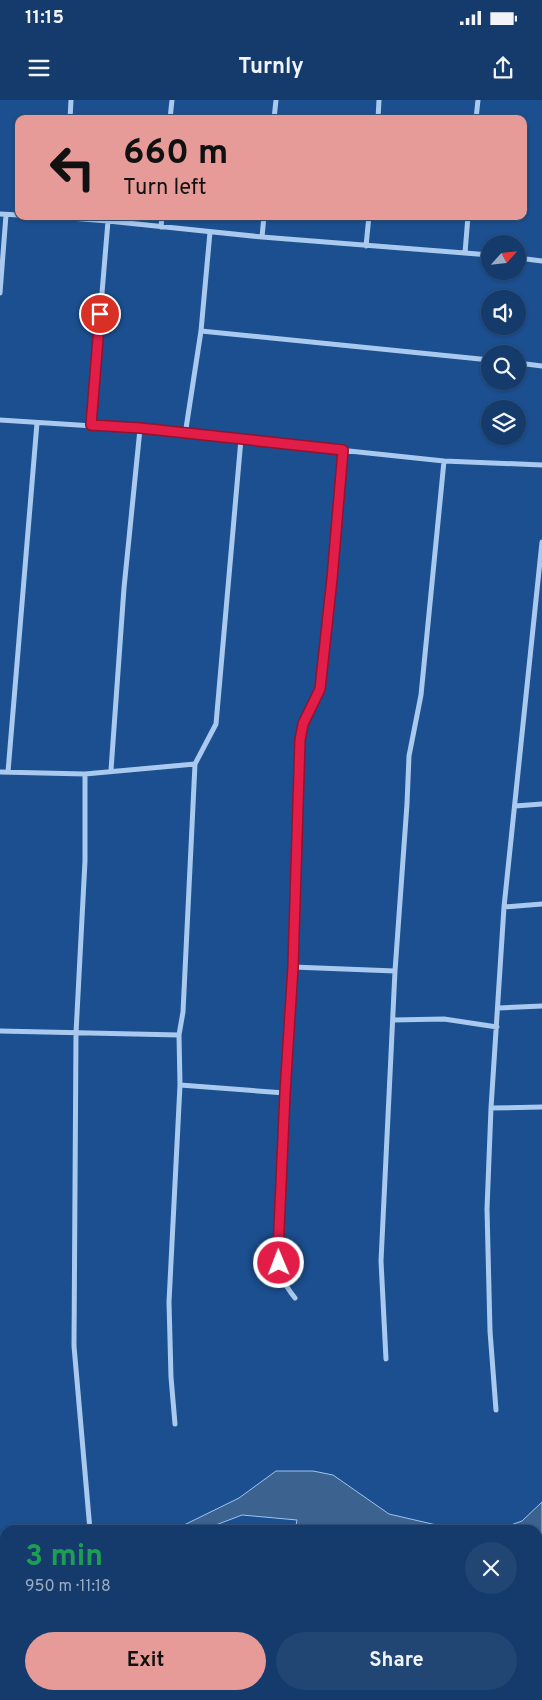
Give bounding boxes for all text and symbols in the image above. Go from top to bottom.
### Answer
text: 11:15 [25,6,64,30]
icon: menu [25,54,53,82]
text: Turnly [238,54,304,81]
icon: share [489,54,517,82]
text: 660 m [123,132,228,176]
icon: left [40,135,105,200]
text: Turn left [123,175,206,202]
north arrow [481,235,526,280]
map controls [481,235,526,445]
button: sound [481,290,526,335]
pin [79,293,121,335]
icon: arrive [86,300,114,328]
button: search [481,345,526,390]
button: layers [481,400,526,445]
position arrow [252,1236,304,1288]
text: 3 min [25,1539,103,1576]
button: close [465,1542,517,1594]
text: 950 m · 11:18 [25,1577,111,1597]
button: Exit [25,1632,266,1690]
button: Share [276,1632,517,1690]

